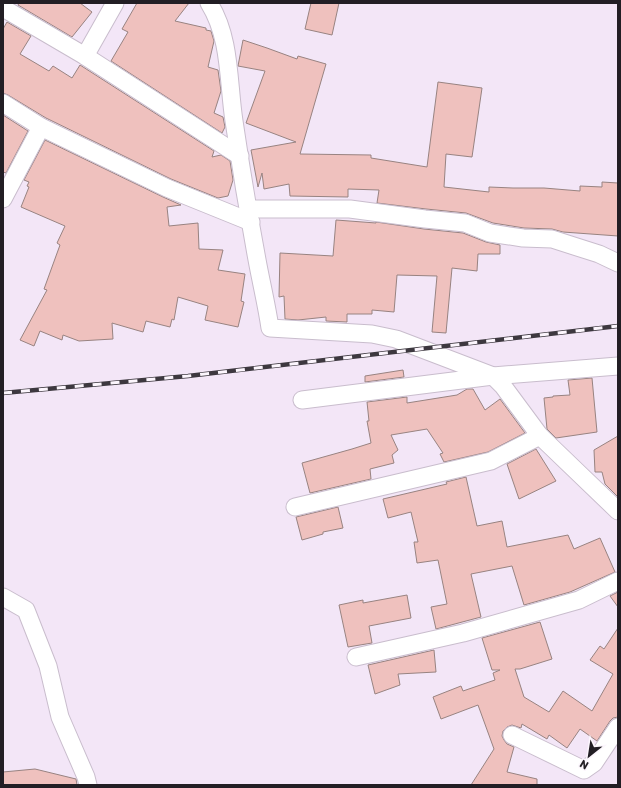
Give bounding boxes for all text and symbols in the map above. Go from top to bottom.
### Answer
north arrow [569,736,609,776]
text: N [578,757,591,772]

